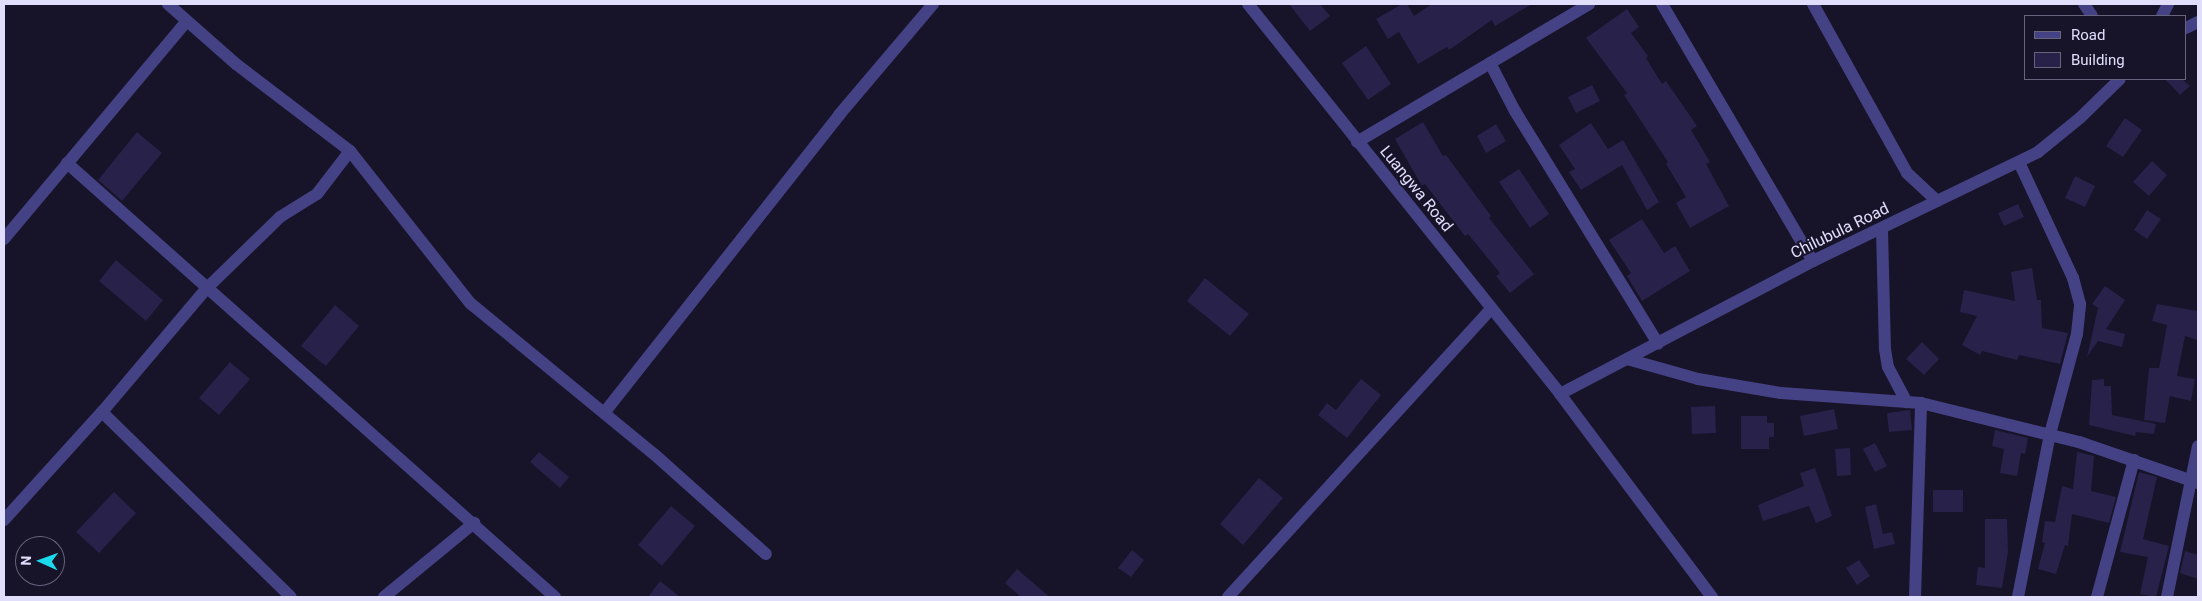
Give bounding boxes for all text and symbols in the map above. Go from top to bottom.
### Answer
legend [2024,15,2187,80]
text: Road [2071,26,2105,44]
text: Building [2071,51,2125,69]
street label: Luangwa Road [1375,142,1457,236]
street label: Chilubula Road [1788,199,1892,263]
north arrow [15,536,65,586]
text: N [18,555,34,566]

